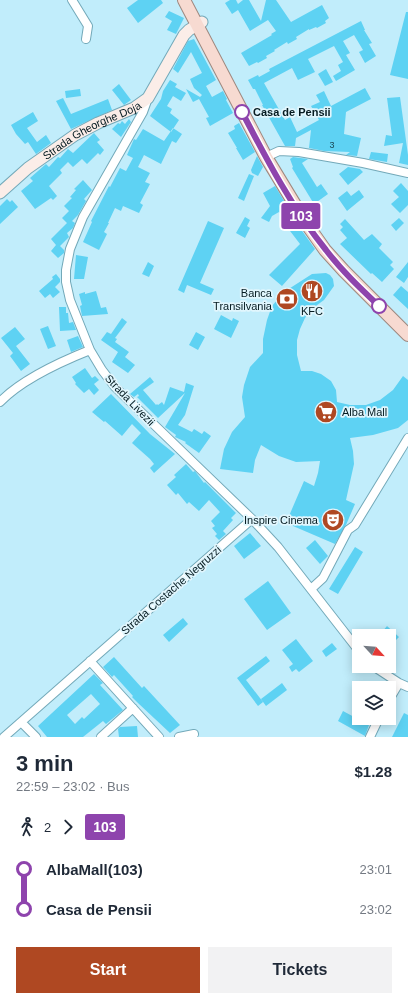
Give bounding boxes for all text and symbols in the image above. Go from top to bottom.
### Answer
street label: Strada Gheorghe Doja [40,98,144,162]
marker: Casa de Pensii [234,104,250,120]
place label: Casa de Pensii [253,106,331,118]
house number: 3 [329,140,335,150]
line badge: 103 [278,203,324,229]
text: 103 [289,208,313,224]
restaurant icon: KFC [299,278,325,304]
bank icon: Banca Transilvania [274,286,300,312]
place label: Banca Transilvania [213,287,273,312]
unlabelled marker [371,298,387,314]
place label: KFC [301,305,323,317]
street label: Strada Livezii [103,372,157,428]
supermarket icon: Alba Mall [313,399,339,425]
place label: Alba Mall [342,406,387,418]
theatre icon: Inspire Cinema [320,507,346,533]
place label: Inspire Cinema [244,514,319,526]
street label: Strada Costache Negruzzi [119,543,223,637]
north arrow [352,629,396,673]
map controls [352,629,396,725]
button: layers [352,681,396,725]
text: 3 min [16,751,73,776]
text: $1.28 [354,763,392,780]
text: 22:59 – 23:02 · Bus [16,779,129,794]
icon: walk [16,816,38,838]
icon: forward [57,816,79,838]
text: 103 [93,819,117,835]
text: 2 [44,820,51,835]
text: AlbaMall(103) [46,861,143,878]
text: 23:01 [359,862,392,877]
text: Casa de Pensii [46,901,152,918]
text: 23:02 [359,902,392,917]
button: Start [16,947,200,993]
button: Tickets [208,947,392,993]

